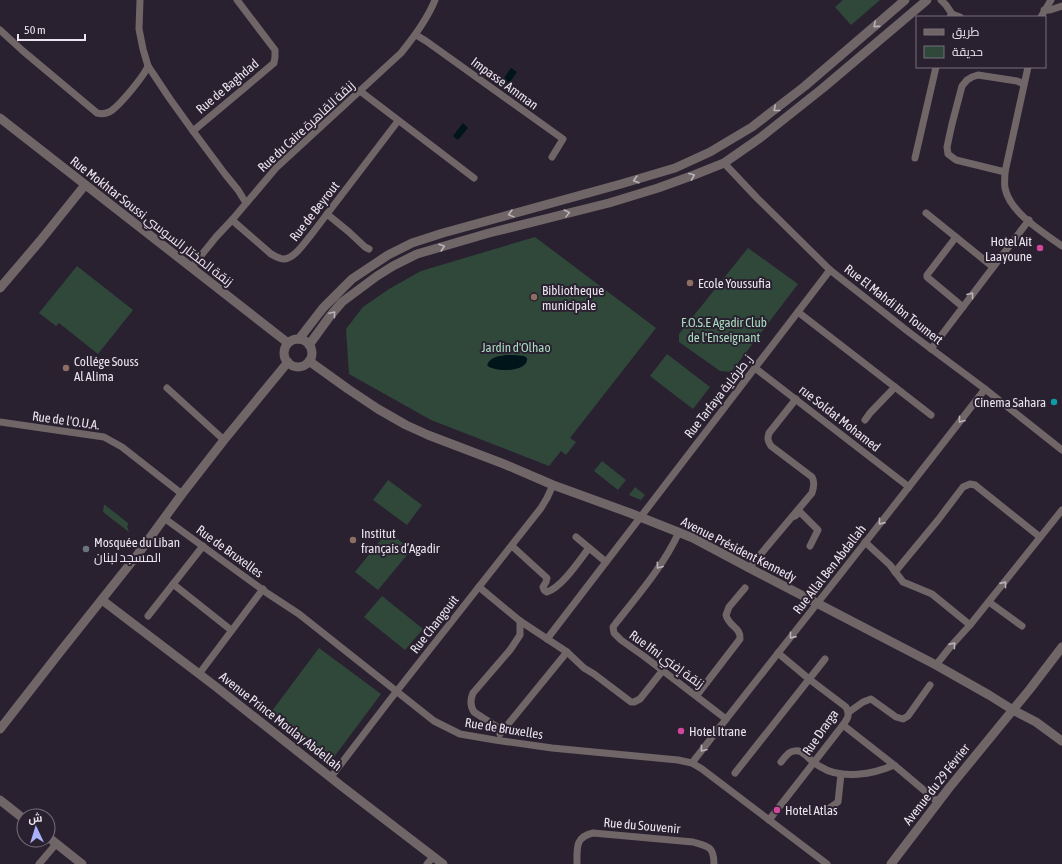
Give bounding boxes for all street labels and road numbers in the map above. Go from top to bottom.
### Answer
street label: Impasse Amman [468,54,541,113]
street label: Rue de Baghdad [193,56,262,117]
street label: Rue du Caire زنقة القاهرة [255,78,358,175]
street label: Rue Mokhtar Soussi زنقة المختار السوسي [66,153,236,292]
street label: Rue de Beyrout [286,178,342,244]
street label: Rue El Mahdi Ibn Toumert [841,261,946,348]
street label: Rue Tarfaya ز. طرفاية [681,352,756,441]
street label: rue Soldat Mohamed [796,382,883,455]
street label: Rue de l'O.U.A. [31,408,101,433]
street label: Avenue Président Kennedy [679,514,799,585]
street label: Rue de Bruxelles [193,522,266,581]
street label: Rue Allal Ben Abdallah [790,522,869,617]
street label: Rue Changouit [407,592,462,656]
street label: Rue Ifni زنقة إفني [625,627,707,694]
street label: Avenue Prince Moulay Abdellah [216,669,345,774]
street label: Rue Drarga [799,707,842,758]
street label: Rue de Bruxelles [464,715,544,742]
street label: Avenue du 29 Février [900,741,973,828]
street label: Rue du Souvenir [603,815,681,836]

